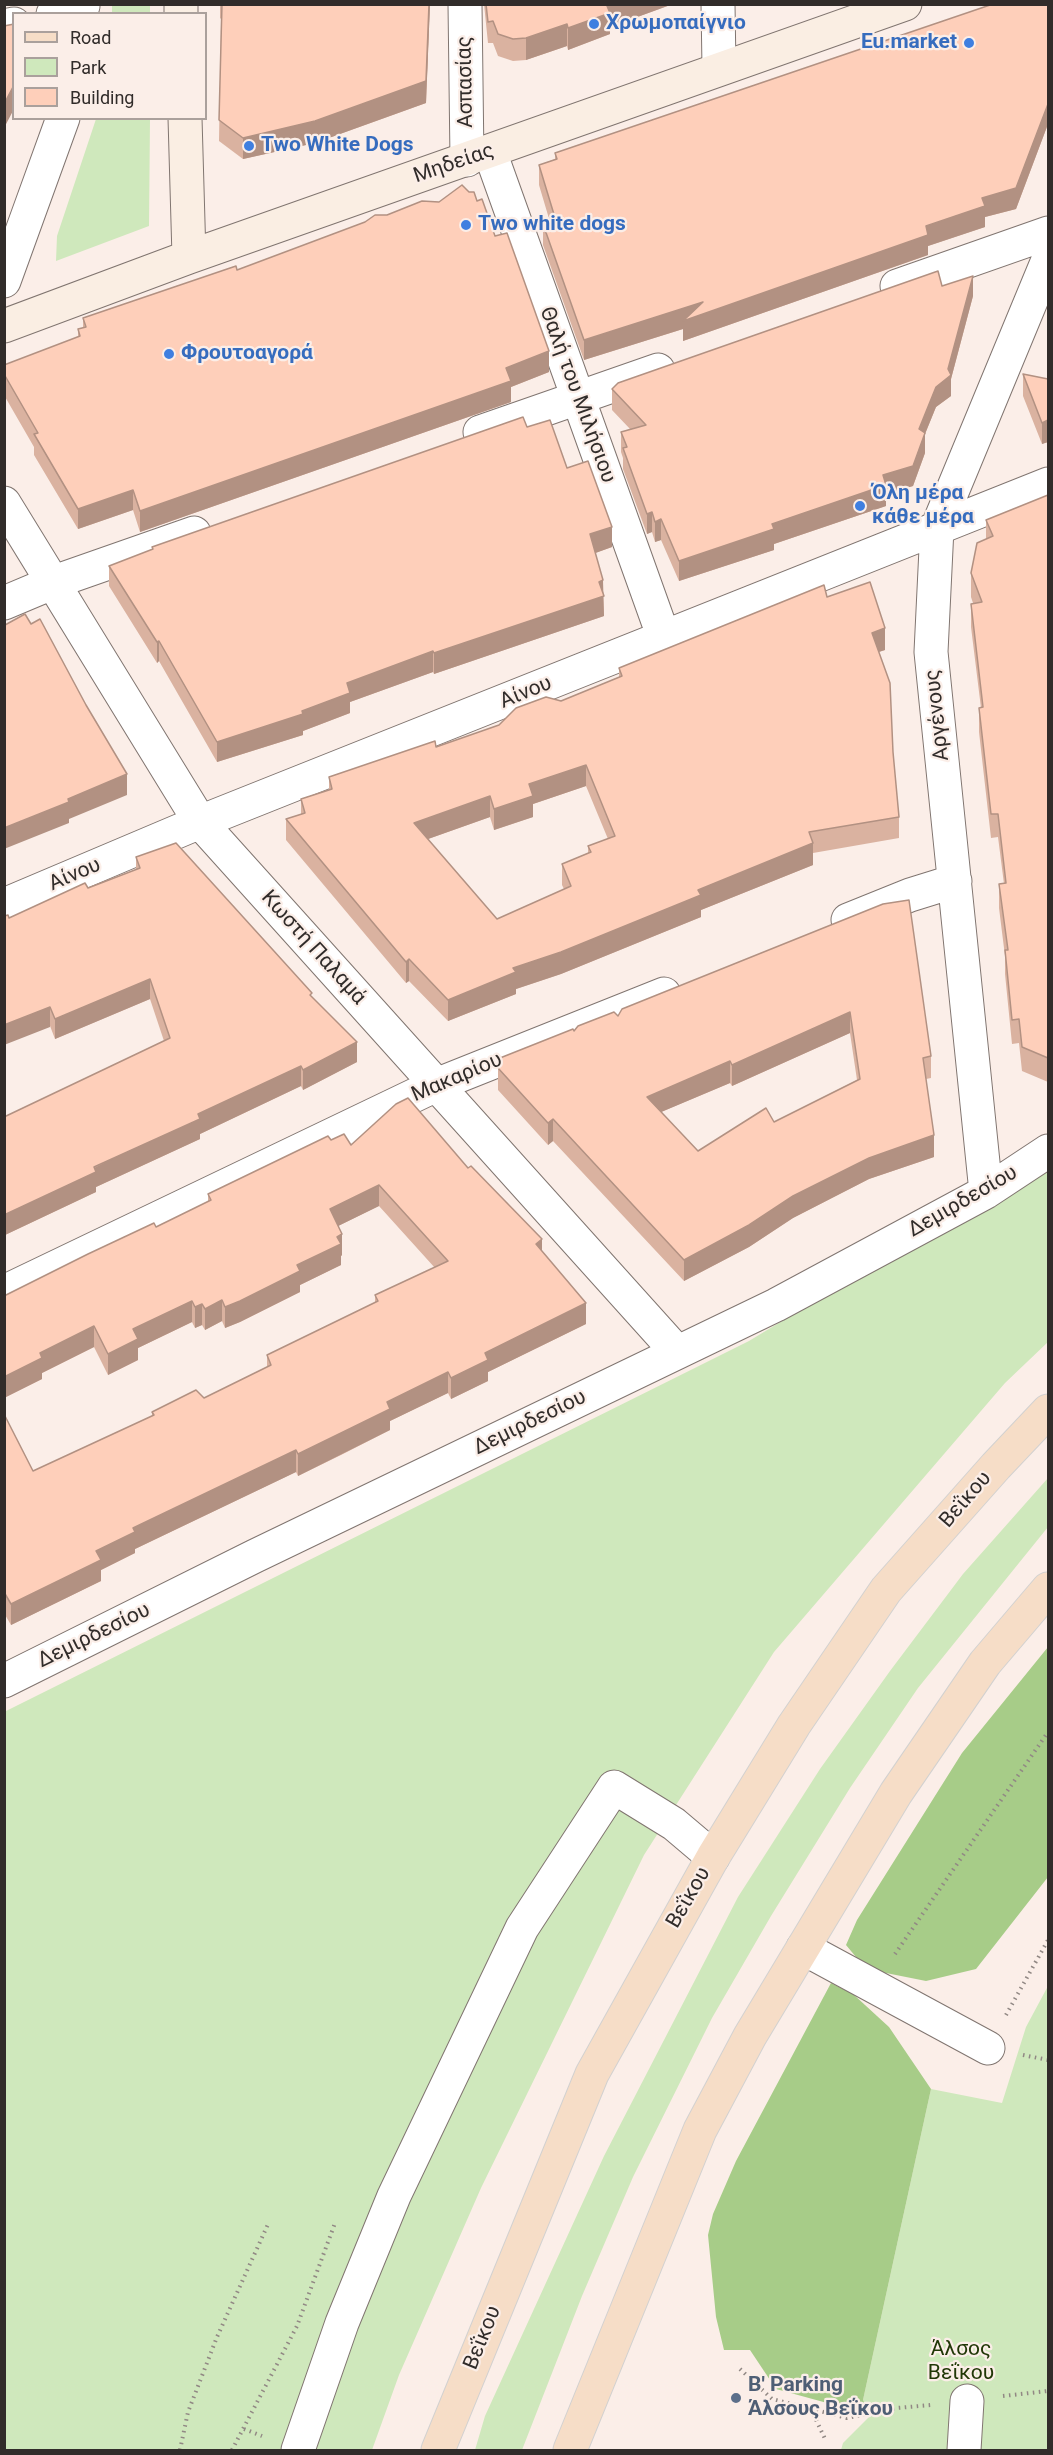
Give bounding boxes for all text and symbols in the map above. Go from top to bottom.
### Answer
place label: Χρωμοπαίγνιο [606,11,746,37]
legend [12,12,207,120]
marker: Χρωμοπαίγνιο [587,17,601,31]
text: Road [70,27,111,48]
place label: Eu.market [861,30,957,56]
street label: Ασπασίας [453,36,479,128]
marker: Eu.market [962,36,976,50]
text: Park [70,57,106,78]
text: Building [70,87,134,108]
place label: Two White Dogs [261,133,414,159]
marker: Two White Dogs [242,139,256,153]
street label: Μηδείας [410,139,498,189]
place label: Two white dogs [478,212,626,238]
marker: Two white dogs [459,218,473,232]
street label: Θαλή του Μιλήσιου [533,304,621,486]
place label: Φρουτοαγορά [181,341,313,367]
marker: Φρουτοαγορά [162,347,176,361]
place label: Όλη μέρα κάθε μέρα [872,481,974,531]
marker: Όλη μέρα κάθε μέρα [853,499,867,513]
street label: Αργένους [921,668,955,762]
street label: Αίνου [496,671,556,715]
street label: Αίνου [45,853,105,897]
street label: Κωστή Παλαμά [255,886,371,1010]
street label: Μακαρίου [408,1048,506,1108]
street label: Δεμιρδεσίου [904,1161,1022,1243]
street label: Δεμιρδεσίου [470,1385,590,1461]
street label: Βεΐκου [935,1467,997,1533]
street label: Δεμιρδεσίου [34,1598,154,1674]
street label: Βεΐκου [661,1863,717,1933]
street label: Βεΐκου [459,2303,507,2373]
park label: Άλσος Βεΐκου [928,2337,994,2387]
place label: Β' Parking Άλσους Βεΐκου [748,2373,893,2423]
marker: Β' Parking Άλσους Βεΐκου [729,2391,743,2405]

